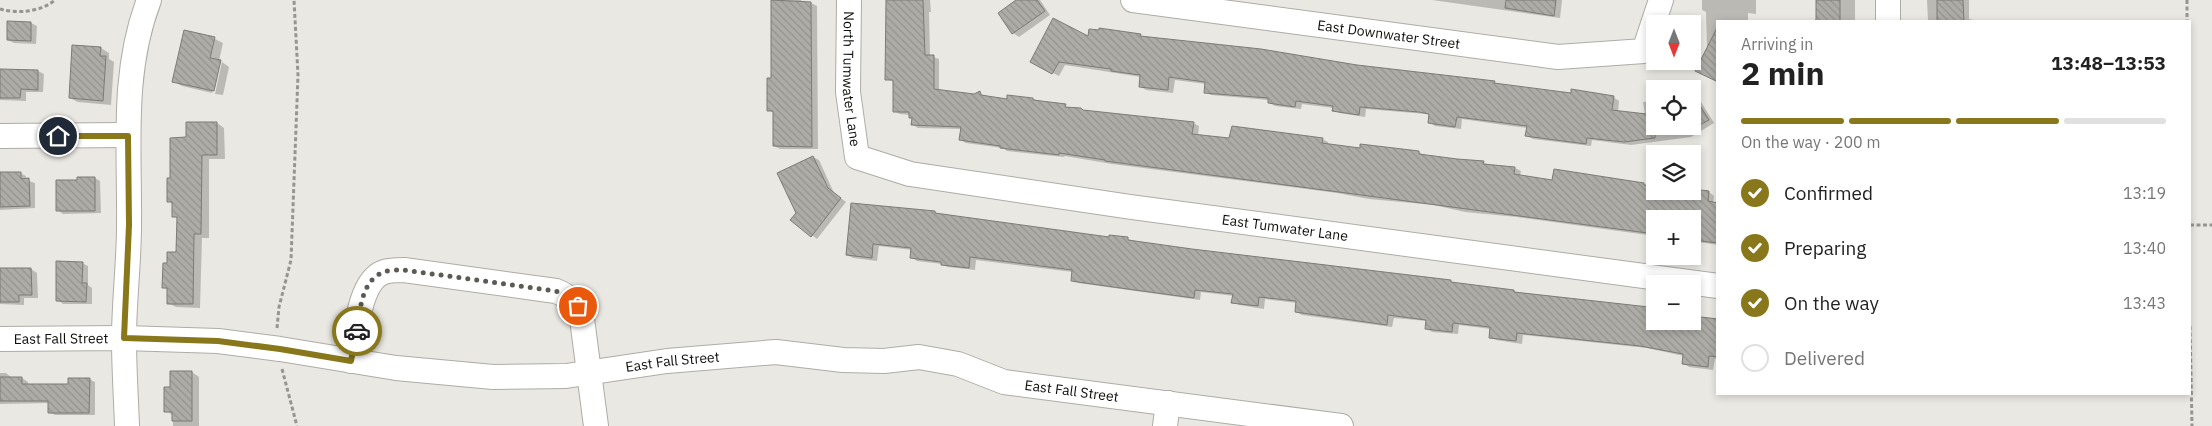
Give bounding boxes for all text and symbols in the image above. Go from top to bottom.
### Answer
street label: North Tumwater Lane [839,11,864,148]
north arrow [1646,15,1701,70]
map controls [1646,15,1701,330]
street label: East Downwater Street [1316,16,1461,53]
text: Arriving in [1741,34,1813,54]
text: 13:48–13:53 [2051,51,2166,75]
text: 2 min [1741,52,1825,94]
button: locate [1646,80,1701,135]
pin [37,115,79,157]
icon: home [44,122,72,150]
text: On the way · 200 m [1741,132,1880,152]
button: layers [1646,145,1701,200]
icon: check [1741,179,1769,207]
text: Confirmed [1784,181,1873,205]
text: 13:19 [2123,183,2166,203]
street label: East Tumwater Lane [1221,210,1349,245]
button: + [1646,210,1701,265]
icon: check [1741,234,1769,262]
text: Preparing [1784,236,1866,260]
text: 13:40 [2123,238,2166,258]
button: − [1646,275,1701,330]
pin [557,285,599,327]
icon: check [1741,289,1769,317]
text: On the way [1784,291,1879,315]
icon: bag [564,292,592,320]
text: 13:43 [2123,293,2166,313]
courier [332,306,382,356]
icon: car [343,317,371,345]
street label: East Fall Street [14,329,108,348]
text: Delivered [1784,346,1865,370]
street label: East Fall Street [624,348,720,376]
street label: East Fall Street [1024,376,1120,406]

